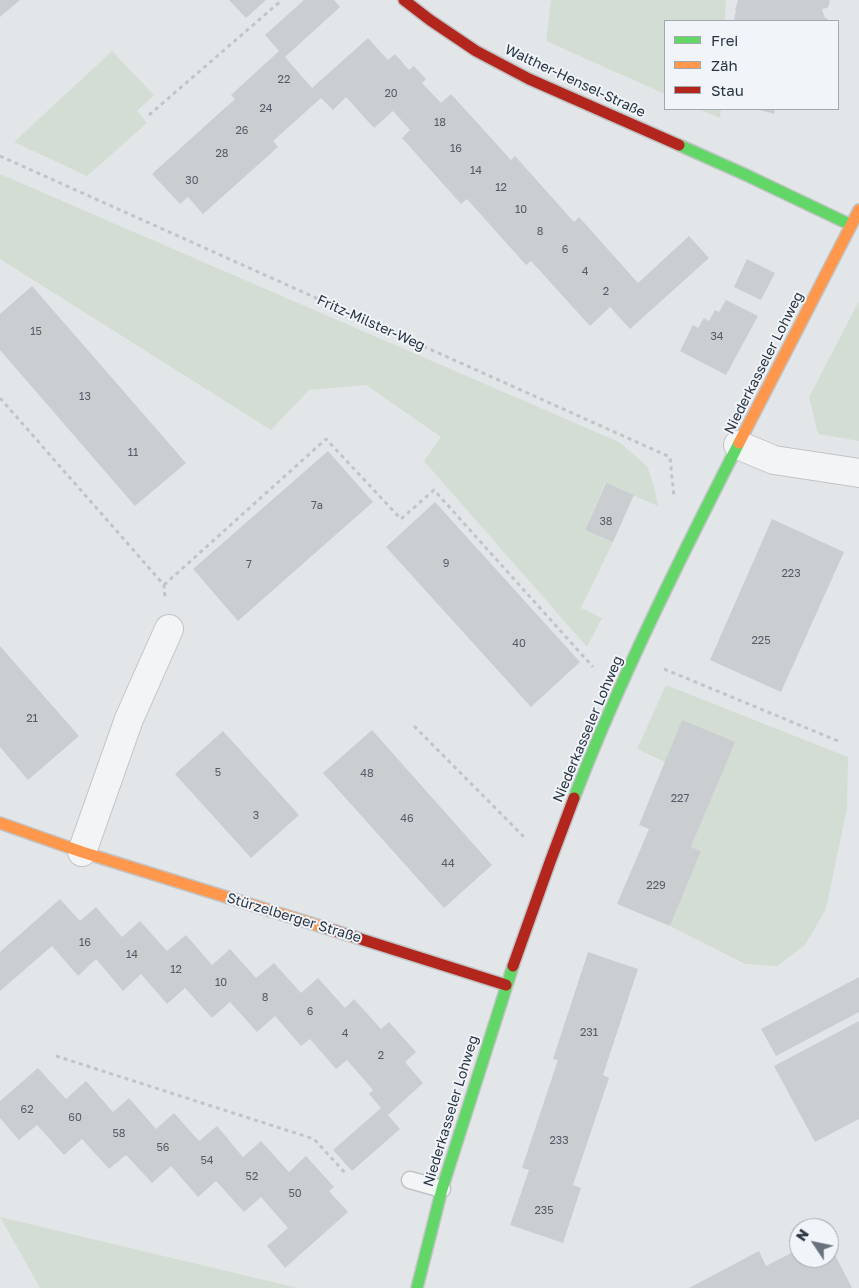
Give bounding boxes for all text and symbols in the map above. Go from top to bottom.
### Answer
legend [664,20,839,110]
text: Frei [711,31,738,49]
street label: Walther-Hensel-Straße [502,41,648,121]
text: Zäh [711,56,738,74]
house number: 22 [278,73,290,87]
text: Stau [711,81,744,99]
house number: 20 [384,87,398,101]
house number: 24 [259,102,273,116]
house number: 18 [434,116,446,130]
house number: 26 [235,124,249,138]
house number: 16 [450,142,462,156]
house number: 28 [215,147,229,161]
house number: 14 [470,164,482,178]
house number: 30 [185,174,199,188]
house number: 12 [495,181,507,195]
house number: 10 [515,203,527,217]
house number: 8 [537,225,543,239]
house number: 6 [562,243,568,257]
house number: 4 [582,265,588,279]
house number: 2 [603,285,609,299]
street label: Niederkasseler Lohweg [721,289,807,437]
street label: Fritz-Milster-Weg [314,292,428,354]
house number: 15 [30,325,42,339]
house number: 34 [710,330,724,344]
house number: 13 [79,390,91,404]
house number: 11 [128,446,138,460]
house number: 7a [311,499,323,513]
house number: 38 [599,515,613,529]
house number: 9 [443,557,449,571]
house number: 7 [246,558,252,572]
house number: 223 [781,567,801,581]
house number: 225 [751,634,771,648]
house number: 40 [512,637,526,651]
street label: Niederkasseler Lohweg [550,653,626,805]
house number: 21 [26,712,38,726]
house number: 5 [215,766,221,780]
house number: 48 [360,767,374,781]
house number: 227 [671,792,689,806]
house number: 3 [253,809,259,823]
house number: 46 [400,812,414,826]
house number: 44 [441,857,455,871]
house number: 229 [646,879,666,893]
street label: Stürzelberger Straße [225,890,363,946]
house number: 16 [79,936,91,950]
house number: 14 [126,948,138,962]
house number: 12 [170,963,182,977]
house number: 10 [215,976,227,990]
house number: 8 [262,991,268,1005]
house number: 6 [307,1005,313,1019]
house number: 231 [580,1026,598,1040]
house number: 4 [342,1027,348,1041]
street label: Niederkasseler Lohweg [420,1033,482,1189]
house number: 2 [378,1049,384,1063]
house number: 62 [20,1103,34,1117]
house number: 60 [68,1111,82,1125]
house number: 58 [112,1127,126,1141]
house number: 233 [549,1134,569,1148]
house number: 56 [156,1141,170,1155]
house number: 54 [200,1154,214,1168]
house number: 52 [246,1170,258,1184]
house number: 50 [288,1187,302,1201]
house number: 235 [534,1204,554,1218]
north arrow [789,1218,839,1268]
text: N [792,1226,812,1244]

